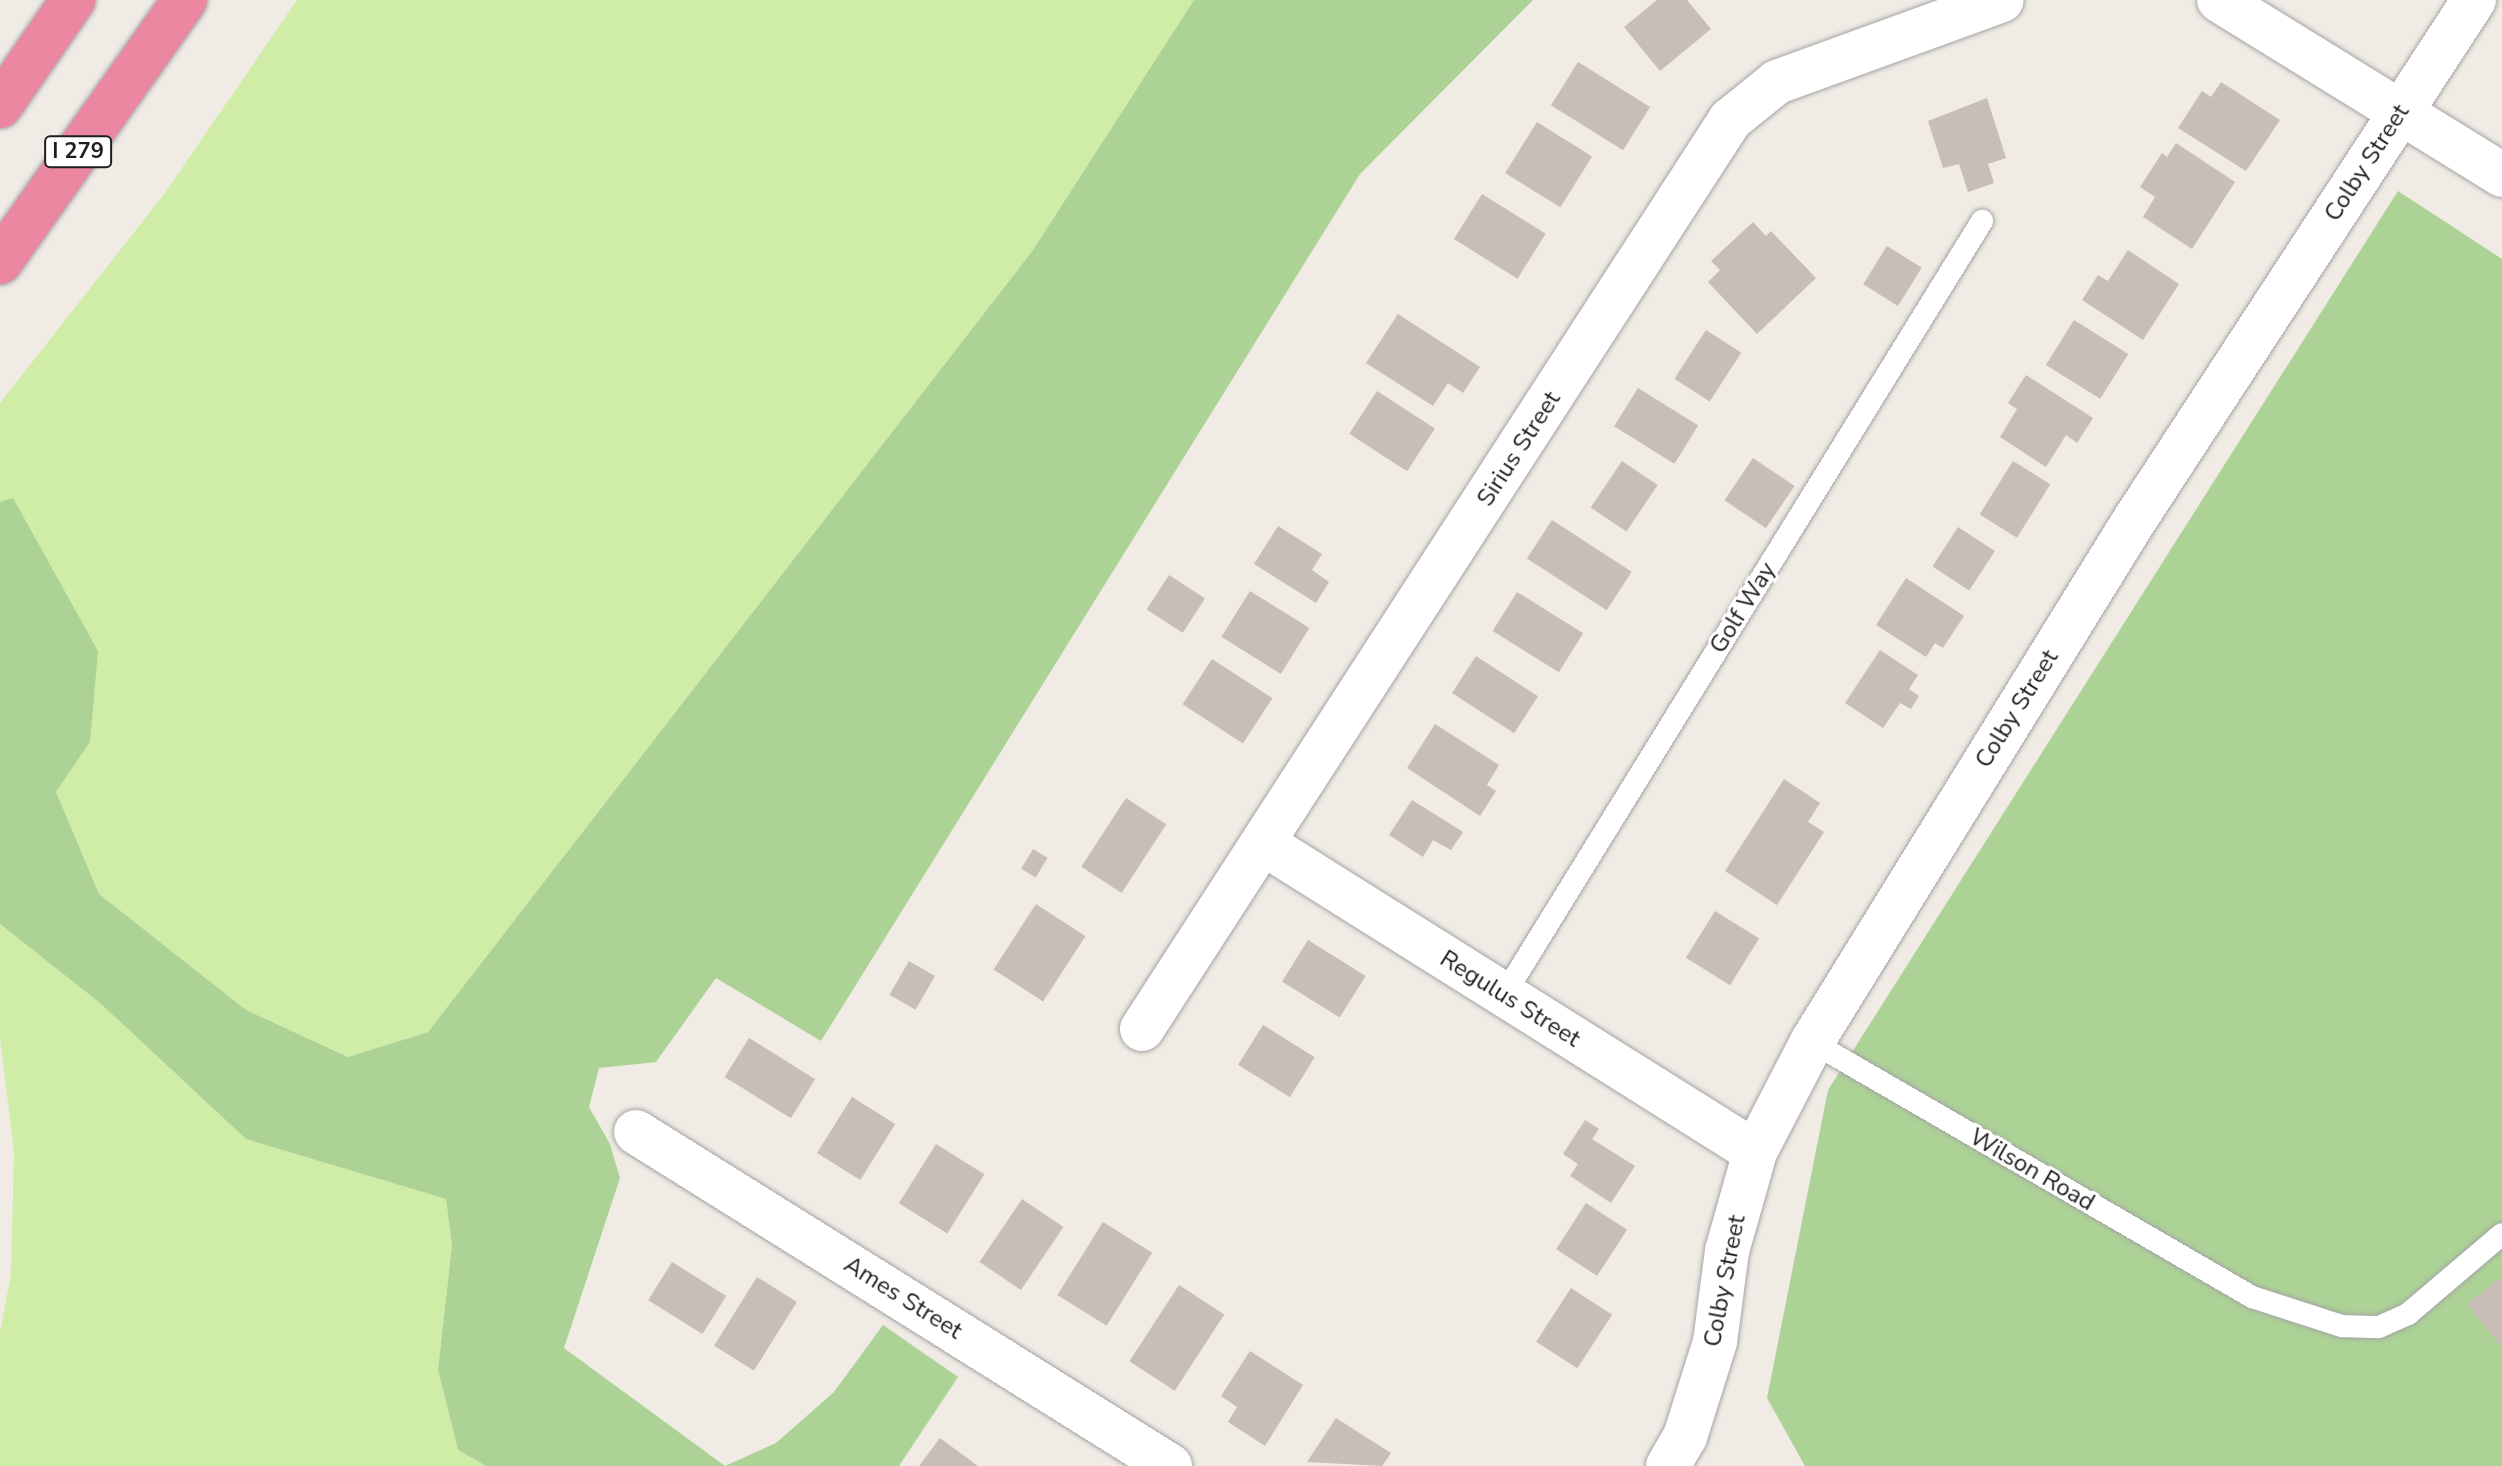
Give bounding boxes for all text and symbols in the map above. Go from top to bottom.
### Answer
street label: Colby Street [2319,99,2415,227]
road number: I 279 [44,134,112,170]
street label: Sirius Street [1471,386,1567,512]
street label: Golf Way [1704,557,1782,659]
street label: Colby Street [1969,645,2065,773]
street label: Regulus Street [1435,944,1585,1054]
street label: Wilson Road [1964,1123,2100,1217]
street label: Colby Street [1698,1213,1752,1349]
street label: Ames Street [839,1250,967,1346]

